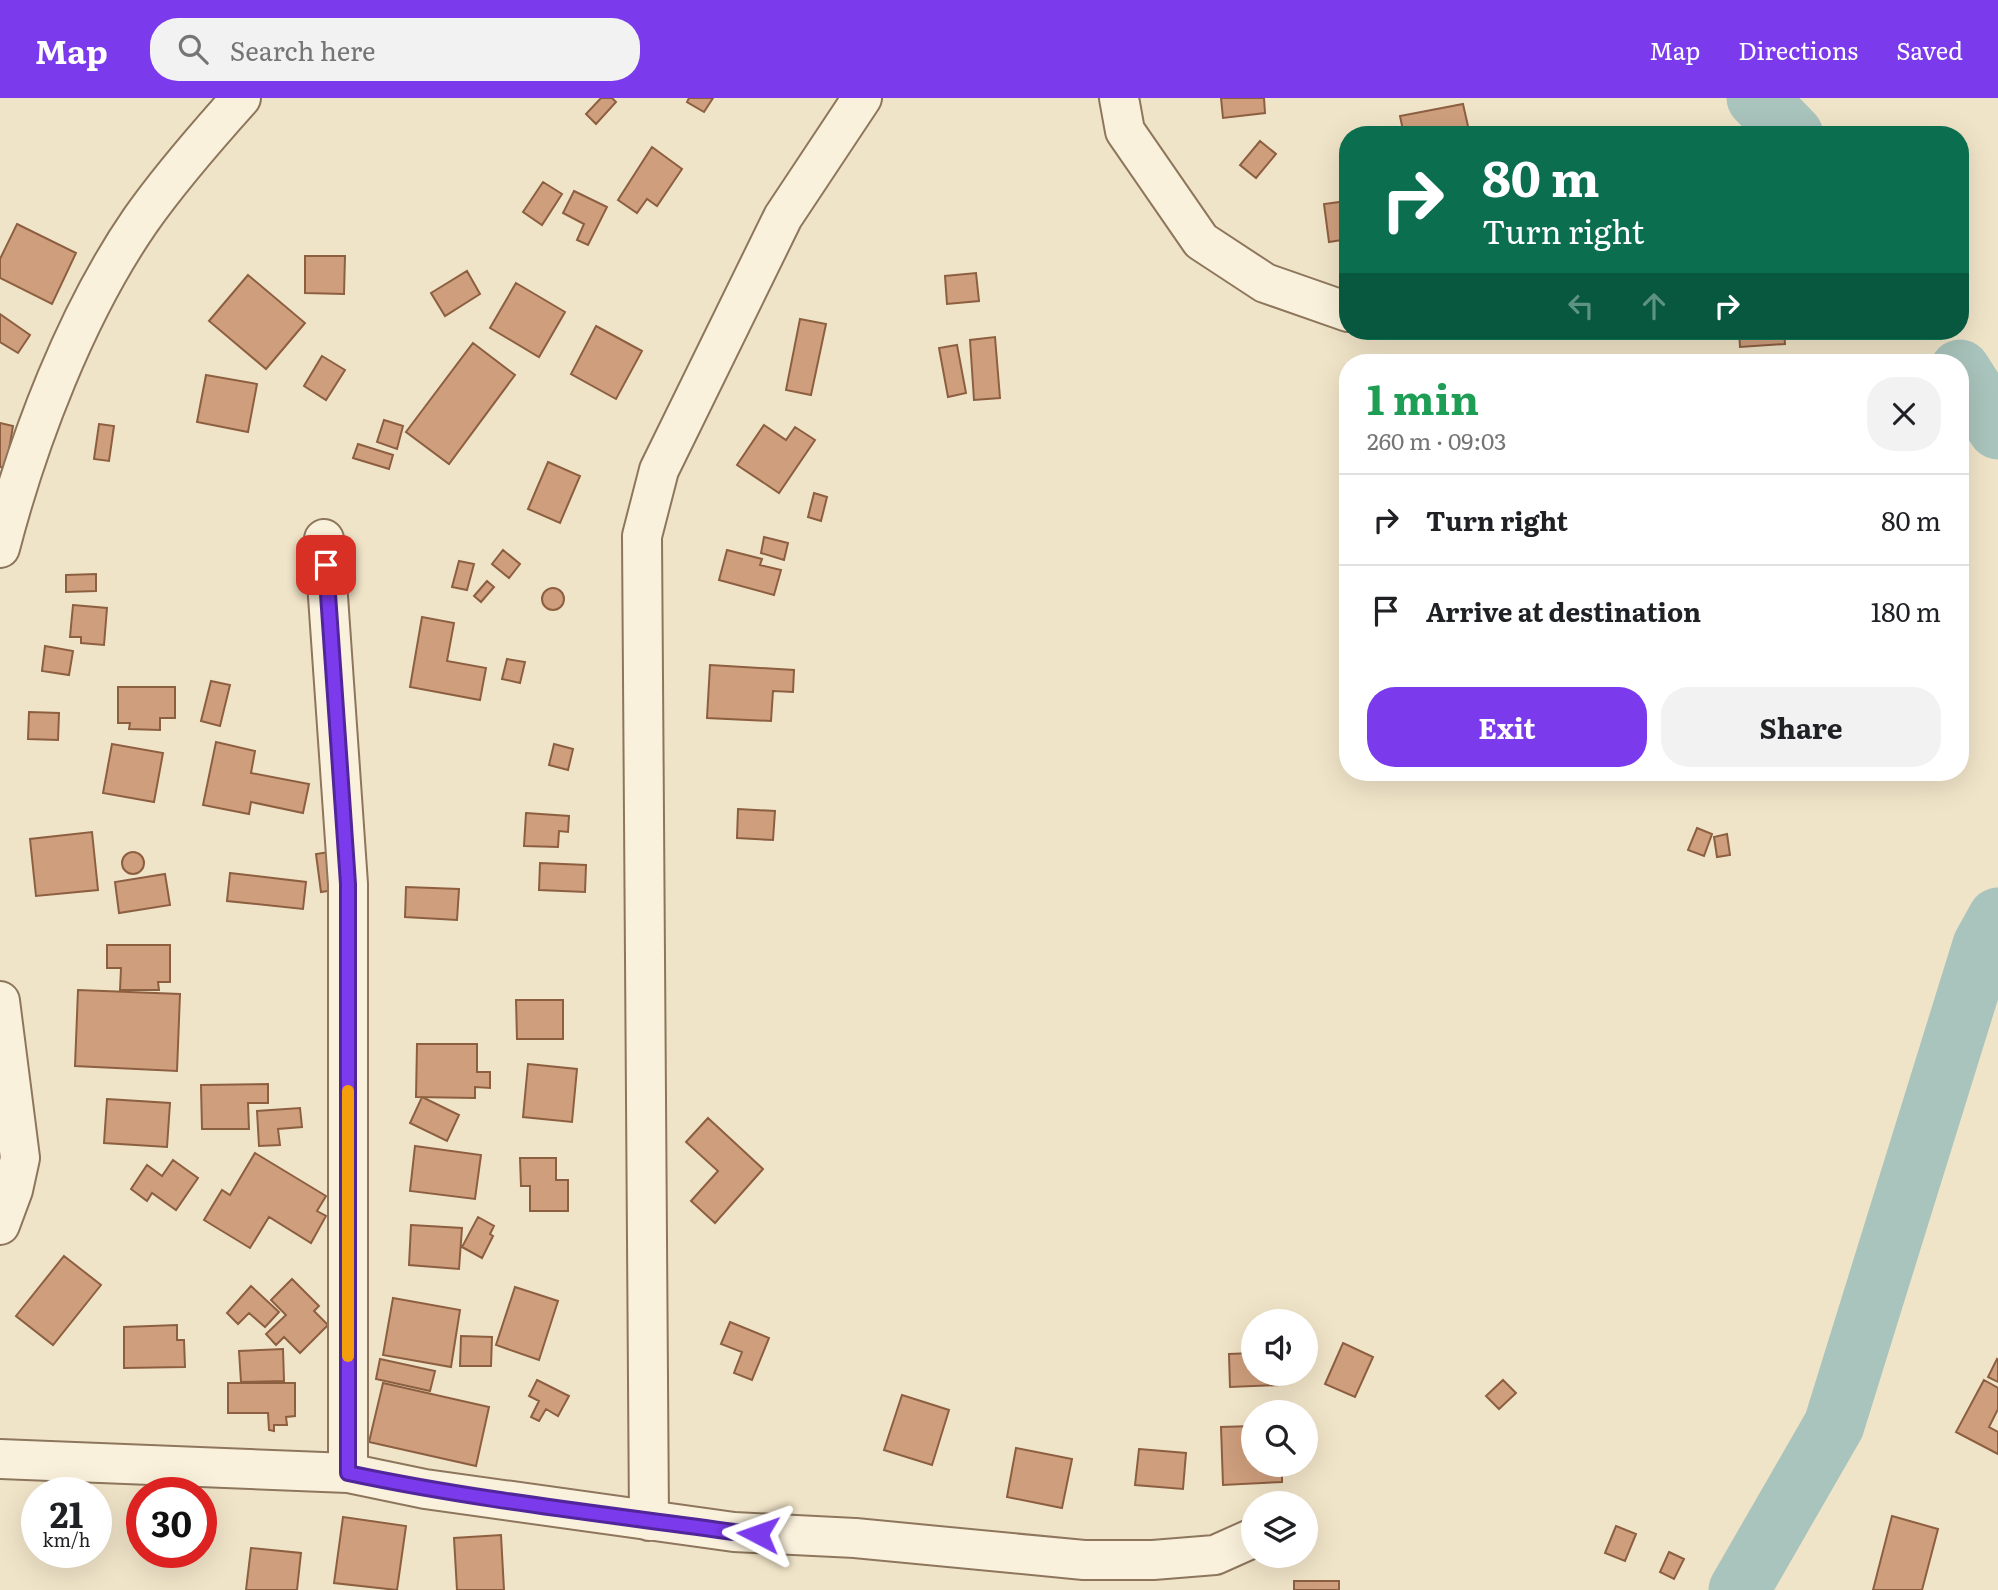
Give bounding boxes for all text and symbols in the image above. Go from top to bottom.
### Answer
search box [150,18,640,81]
text: Map [35,25,108,74]
icon: search [174,30,212,68]
text: Search here [230,30,376,69]
text: Map [1649,32,1700,67]
text: Directions [1738,32,1858,67]
text: Saved [1896,32,1963,67]
text: 80 m [1482,139,1600,212]
icon: right [1367,154,1458,245]
text: Turn right [1482,206,1644,254]
icon: left [1562,287,1600,325]
icon: ahead [1635,287,1673,325]
icon: right [1708,287,1746,325]
text: 1 min [1367,366,1479,428]
button: close [1867,377,1941,451]
text: 260 m · 09:03 [1367,423,1506,457]
text: Turn right [1426,500,1568,539]
text: 80 m [1881,500,1941,539]
icon: right [1367,501,1405,539]
pin [296,535,356,595]
icon: arrive [307,546,345,584]
text: Arrive at destination [1426,591,1701,630]
text: 180 m [1871,591,1941,630]
icon: arrive [1367,592,1405,630]
button: Exit [1367,687,1647,767]
button: Share [1661,687,1941,767]
map controls [1241,1309,1318,1568]
button: sound [1241,1309,1318,1386]
button: search [1241,1400,1318,1477]
speed limit sign: 30 [126,1477,217,1568]
text: 21 [50,1487,83,1539]
button: layers [1241,1491,1318,1568]
position arrow [721,1497,795,1571]
text: km/h [43,1526,90,1553]

